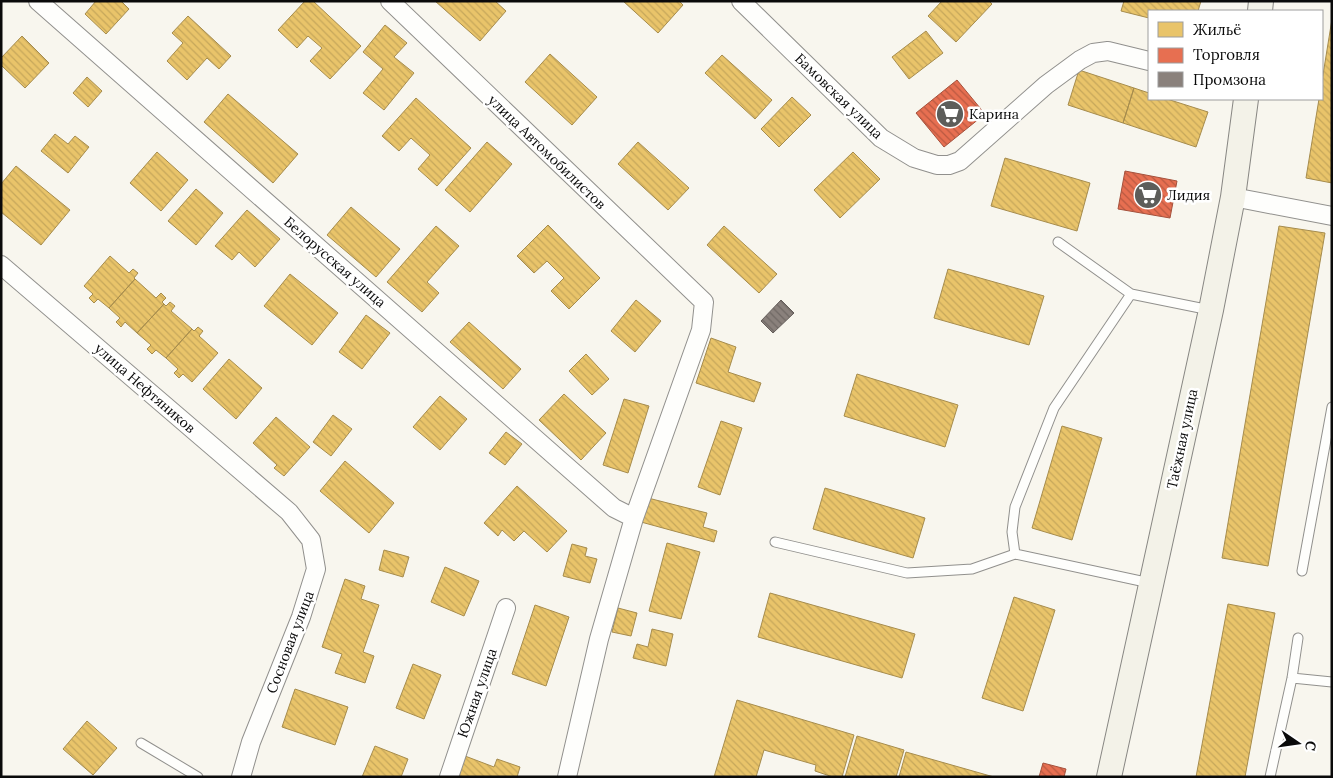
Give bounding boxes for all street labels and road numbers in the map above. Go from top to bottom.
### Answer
street label: Бамовская улица [791,49,887,143]
street label: улица Автомобилистов [484,91,610,213]
street label: Белорусская улица [280,213,390,311]
street label: улица Нефтяников [91,339,199,437]
street label: Таёжная улица [1163,387,1201,491]
street label: Сосновая улица [262,588,318,696]
street label: Южная улица [453,646,501,740]

